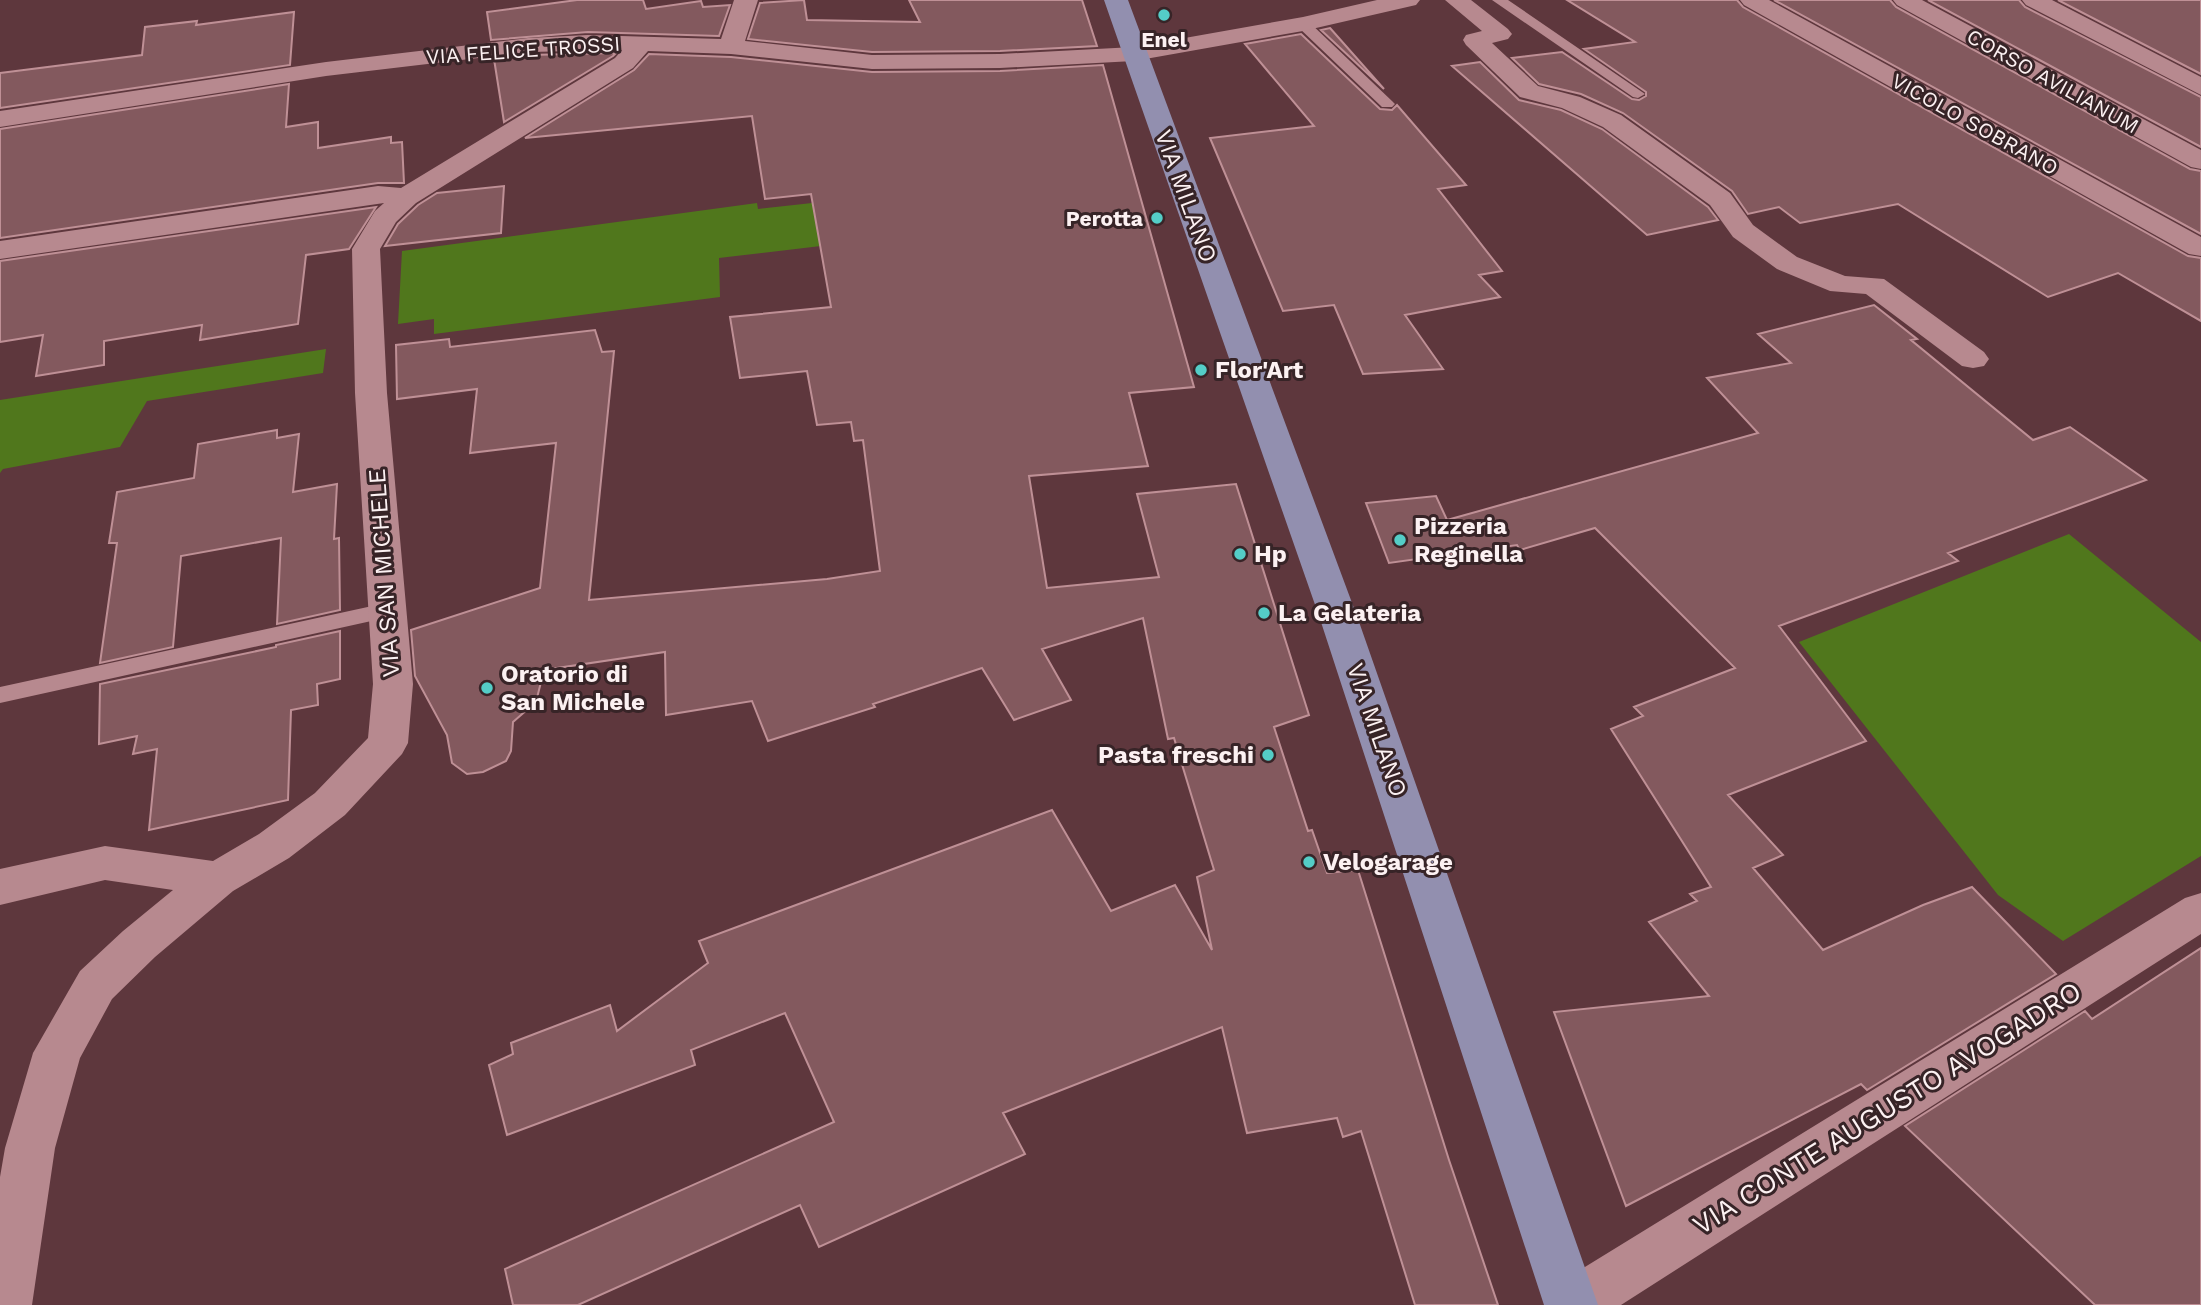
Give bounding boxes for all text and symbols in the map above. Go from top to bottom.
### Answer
marker: Enel [1156,7,1172,23]
street label: CORSO AVILIANUM [1963,23,2143,139]
place label: Enel [1141,27,1187,52]
street label: VIA FELICE TROSSI [425,31,621,69]
street label: VICOLO SOBRANO [1887,68,2063,180]
street label: VIA MILANO [1149,126,1223,266]
place label: Perotta [1066,206,1144,231]
marker: Perotta [1149,210,1165,226]
place label: Flor'Art [1215,356,1304,384]
marker: Flor'Art [1193,362,1209,378]
street label: VIA SAN MICHELE [363,468,405,678]
place label: Pizzeria Reginella [1414,512,1523,568]
marker: Pizzeria Reginella [1392,532,1408,548]
place label: Hp [1254,540,1287,568]
marker: Hp [1232,546,1248,562]
place label: La Gelateria [1278,599,1421,627]
marker: La Gelateria [1256,605,1272,621]
place label: Oratorio di San Michele [501,660,645,716]
street label: VIA MILANO [1341,660,1413,800]
marker: Oratorio di San Michele [479,680,495,696]
place label: Pasta freschi [1098,741,1254,769]
marker: Pasta freschi [1260,747,1276,763]
place label: Velogarage [1323,848,1453,876]
marker: Velogarage [1301,854,1317,870]
street label: VIA CONTE AUGUSTO AVOGADRO [1687,974,2087,1242]

